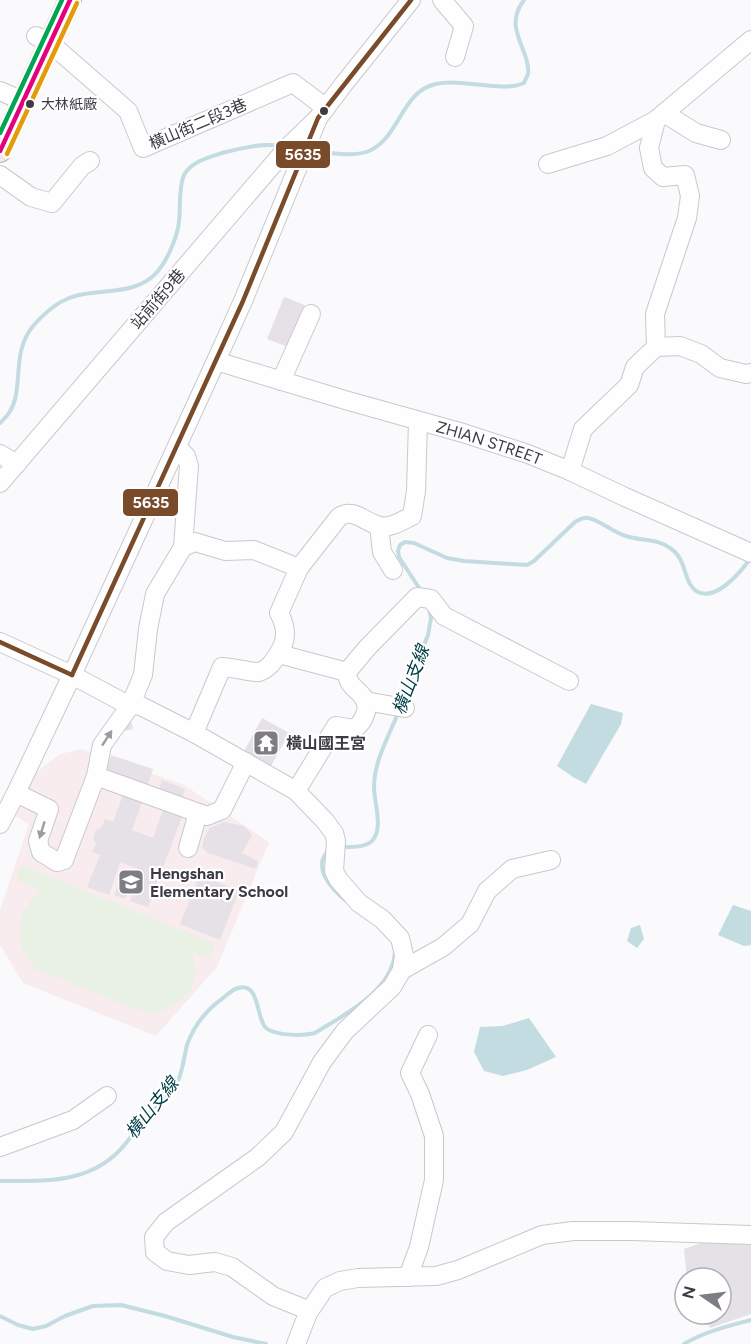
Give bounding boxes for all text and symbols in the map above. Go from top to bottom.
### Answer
street label: 橫山街二段3巷 [146,95,250,153]
place label: 大林紙廠 [41,96,97,113]
marker: 大林紙廠 [24,98,36,110]
unlabelled marker [318,105,330,117]
line badge: 5635 [275,140,331,169]
text: 5635 [285,145,321,164]
street label: 站前街9巷 [127,265,189,333]
street label: ZHIAN STREET [434,416,545,468]
line badge: 5635 [122,488,179,517]
text: 5635 [133,493,169,512]
water label: 橫山支線 [388,641,435,718]
temple icon: 橫山國王宮 [251,728,281,758]
one-way arrow [102,730,113,746]
place label: 橫山國王宮 [286,734,366,753]
one-way arrow [37,821,46,839]
place label: Hengshan Elementary School [150,864,288,901]
school or university icon: Hengshan Elementary School [116,867,146,897]
water label: 橫山支線 [121,1072,184,1143]
north arrow [673,1266,733,1326]
text: N [678,1284,700,1301]

